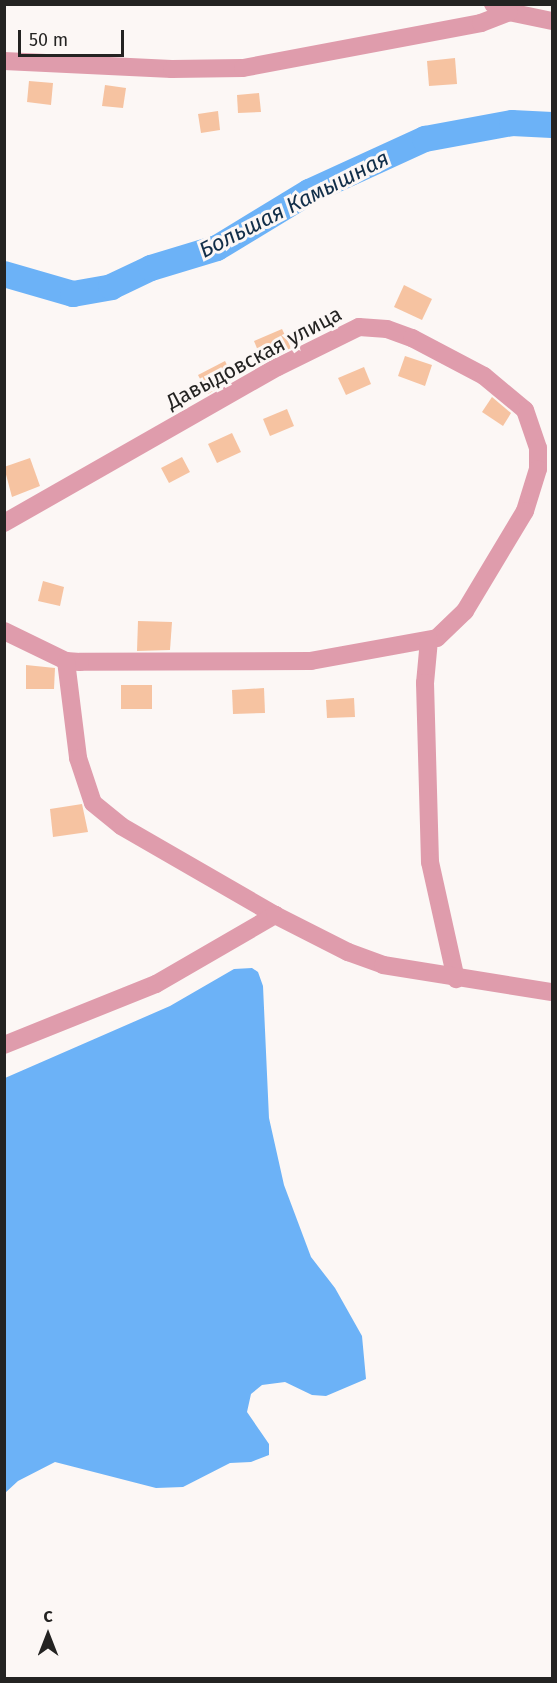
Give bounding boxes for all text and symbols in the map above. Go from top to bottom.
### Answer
scale bar [21,18,128,56]
text: 50 m [29,29,68,51]
water label: Большая Камышная [195,145,393,263]
street label: Давыдовская улица [162,301,346,415]
north arrow [18,1605,78,1665]
text: С [43,1607,53,1626]

